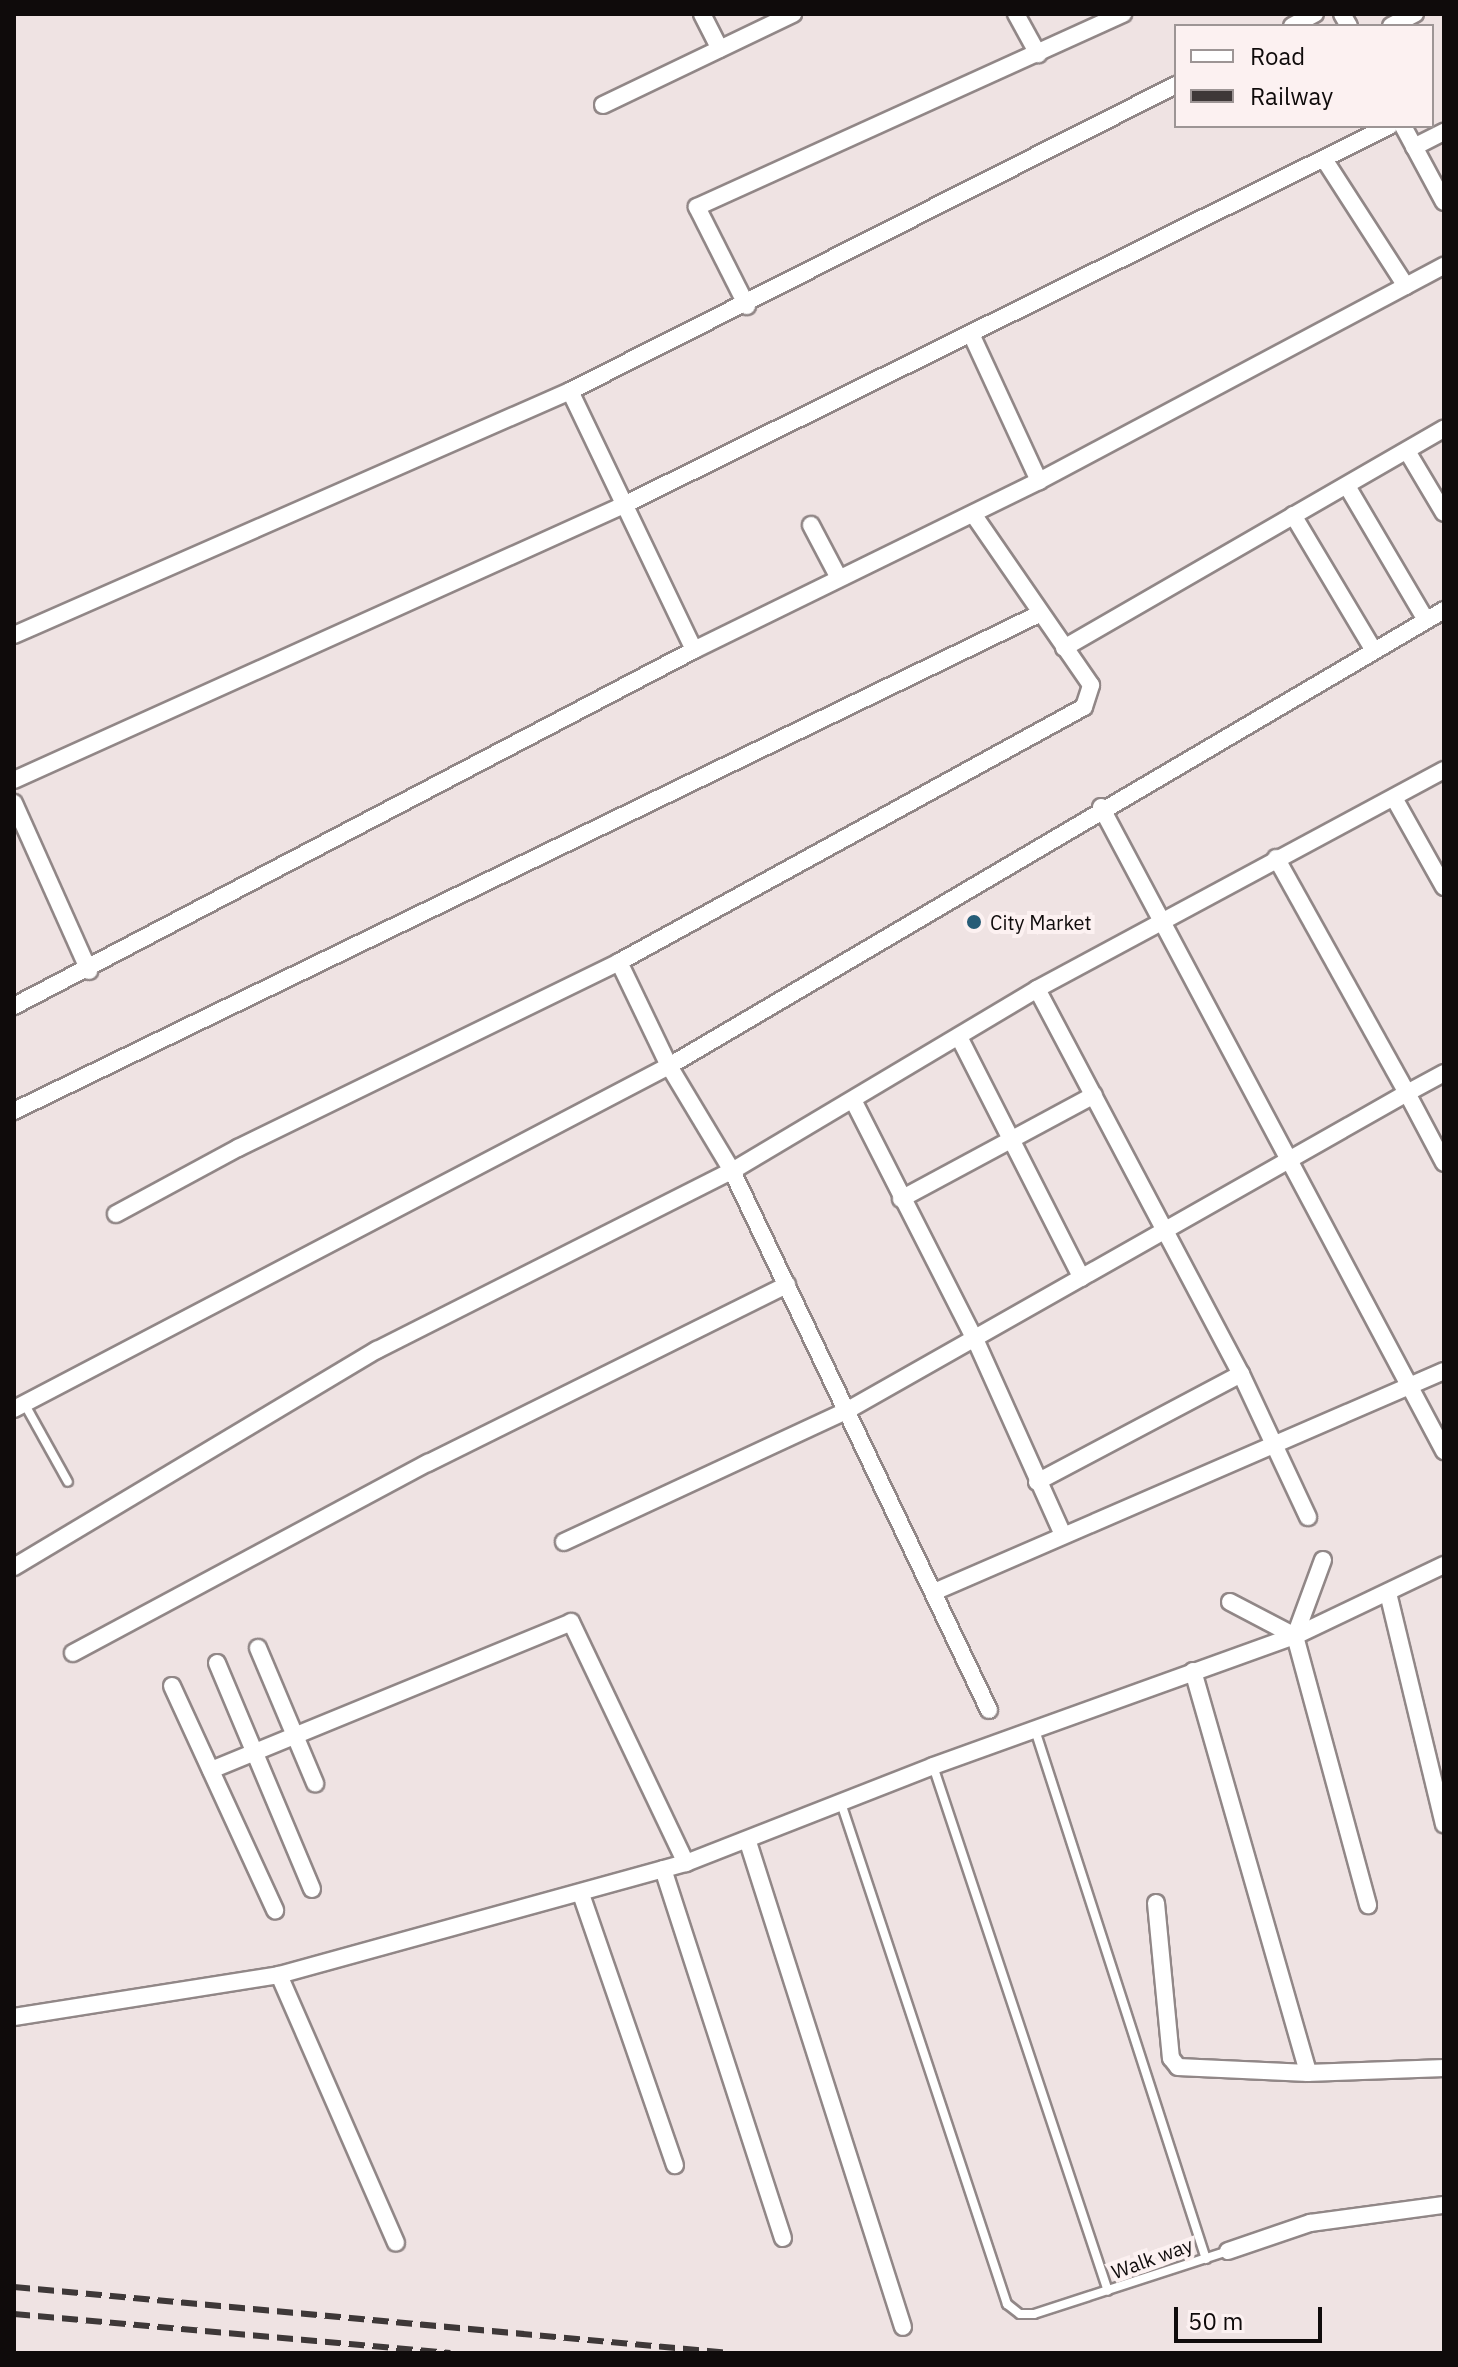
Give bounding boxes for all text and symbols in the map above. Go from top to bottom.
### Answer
legend [1174,24,1434,128]
text: Road [1250,40,1305,72]
text: Railway [1250,80,1333,112]
place label: City Market [990,910,1092,934]
marker: City Market [965,913,983,931]
street label: Walk way [1108,2232,1196,2284]
scale bar [1178,2291,1326,2341]
text: 50 m [1188,2305,1243,2337]

